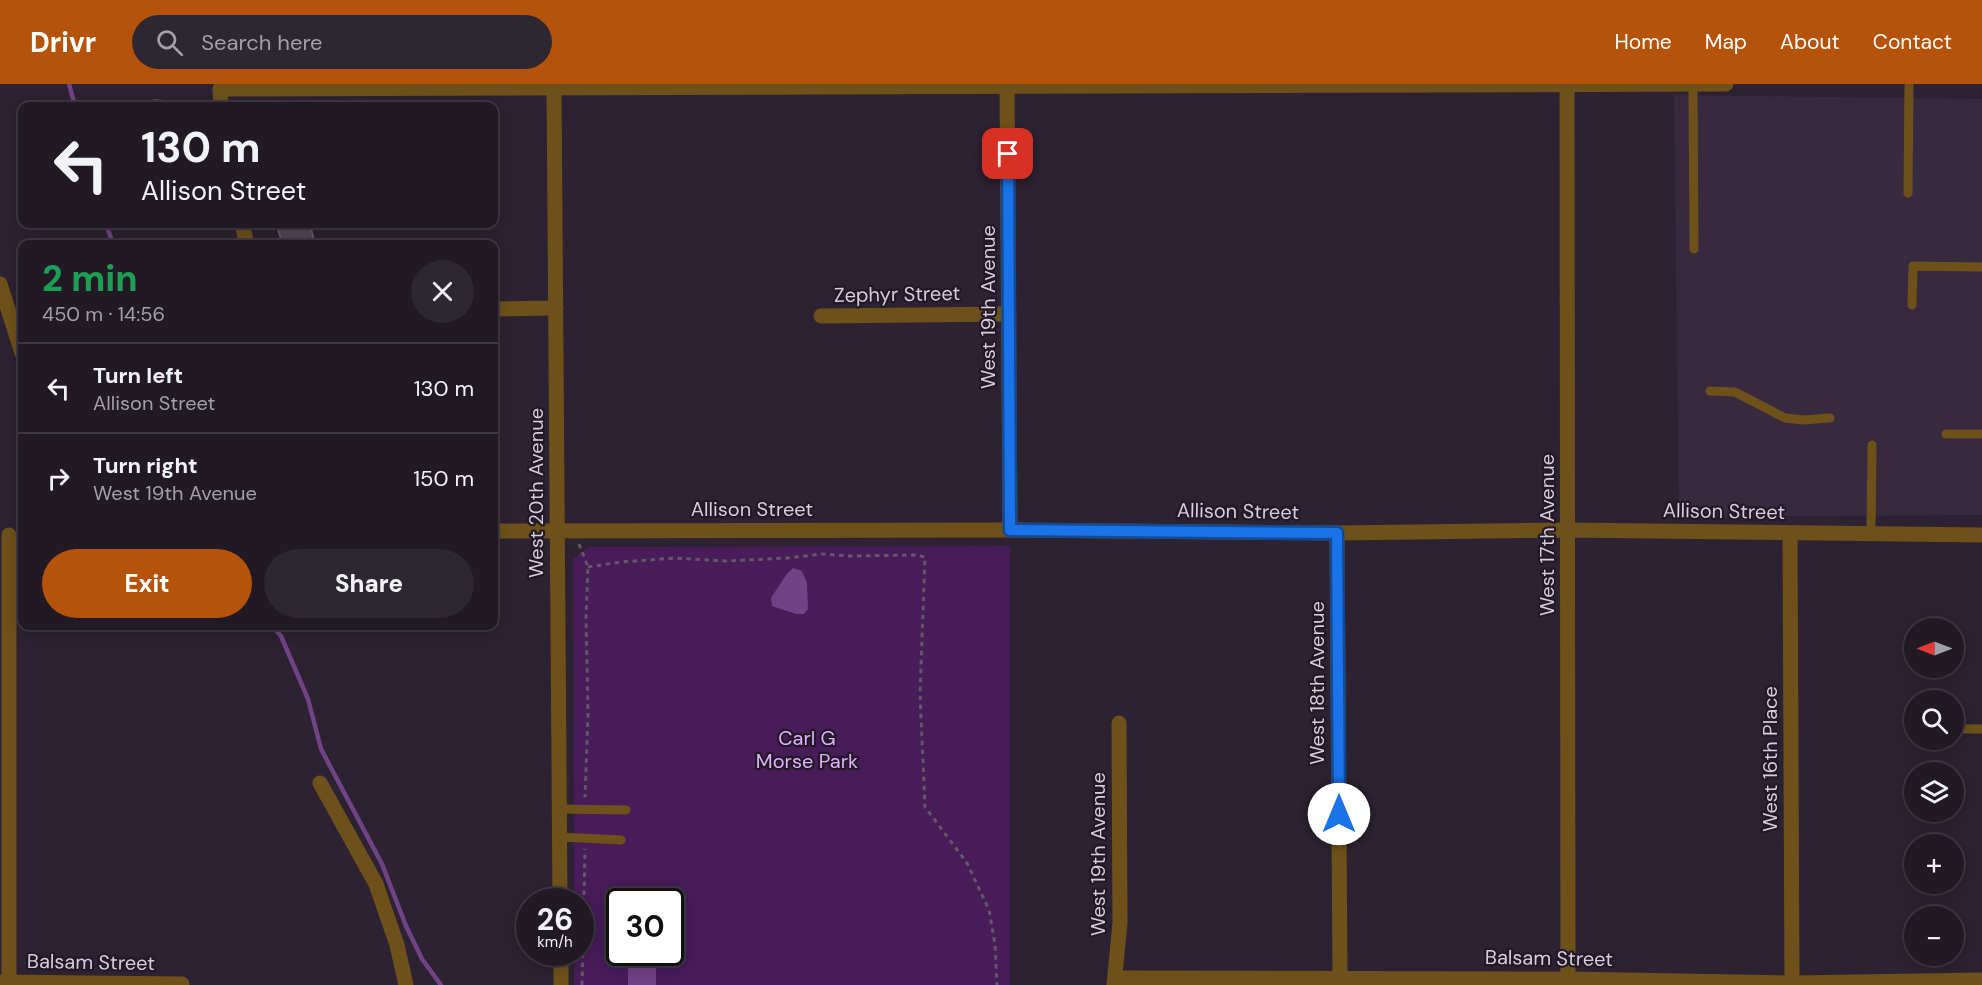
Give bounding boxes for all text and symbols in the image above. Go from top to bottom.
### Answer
search box [132,15,552,69]
text: Drivr [30,24,96,61]
icon: search [153,26,186,59]
text: Search here [201,28,323,57]
text: Home [1614,28,1672,56]
text: Map [1705,28,1747,56]
text: About [1780,28,1840,56]
text: Contact [1873,28,1952,56]
text: 130 m [141,120,261,175]
icon: left [42,126,120,204]
pin [982,128,1033,179]
icon: arrive [991,137,1024,170]
text: Allison Street [141,173,306,208]
street label: West 19th Avenue [975,225,1001,389]
text: 2 min [42,255,138,302]
button: close [411,260,474,323]
street label: Zephyr Street [834,280,961,308]
text: 450 m · 14:56 [42,301,165,327]
text: Turn left [93,361,183,390]
icon: left [42,372,75,405]
text: 130 m [414,374,474,403]
text: Allison Street [93,390,215,416]
street label: West 20th Avenue [523,408,549,578]
text: Turn right [93,451,198,480]
street label: West 17th Avenue [1534,454,1560,616]
icon: right [42,462,75,495]
text: 150 m [413,464,474,493]
text: West 19th Avenue [93,480,257,506]
street label: Allison Street [691,496,813,522]
street label: Allison Street [1177,497,1300,525]
street label: Allison Street [1663,497,1786,525]
button: Exit [42,549,252,618]
button: Share [264,549,474,618]
street label: West 18th Avenue [1304,601,1330,765]
north arrow [1904,618,1964,678]
map controls [1904,618,1964,966]
street label: West 16th Place [1757,686,1783,832]
button: search [1904,690,1964,750]
park label: Carl G Morse Park [756,725,858,774]
button: layers [1904,762,1964,822]
street label: West 19th Avenue [1085,772,1111,936]
position arrow [1307,782,1371,846]
button: + [1904,834,1964,894]
speed limit sign: 30 [606,888,684,966]
text: 26 [537,900,573,939]
button: − [1904,906,1964,966]
text: km/h [537,932,573,952]
street label: Balsam Street [1485,944,1613,972]
street label: Balsam Street [27,948,155,976]

